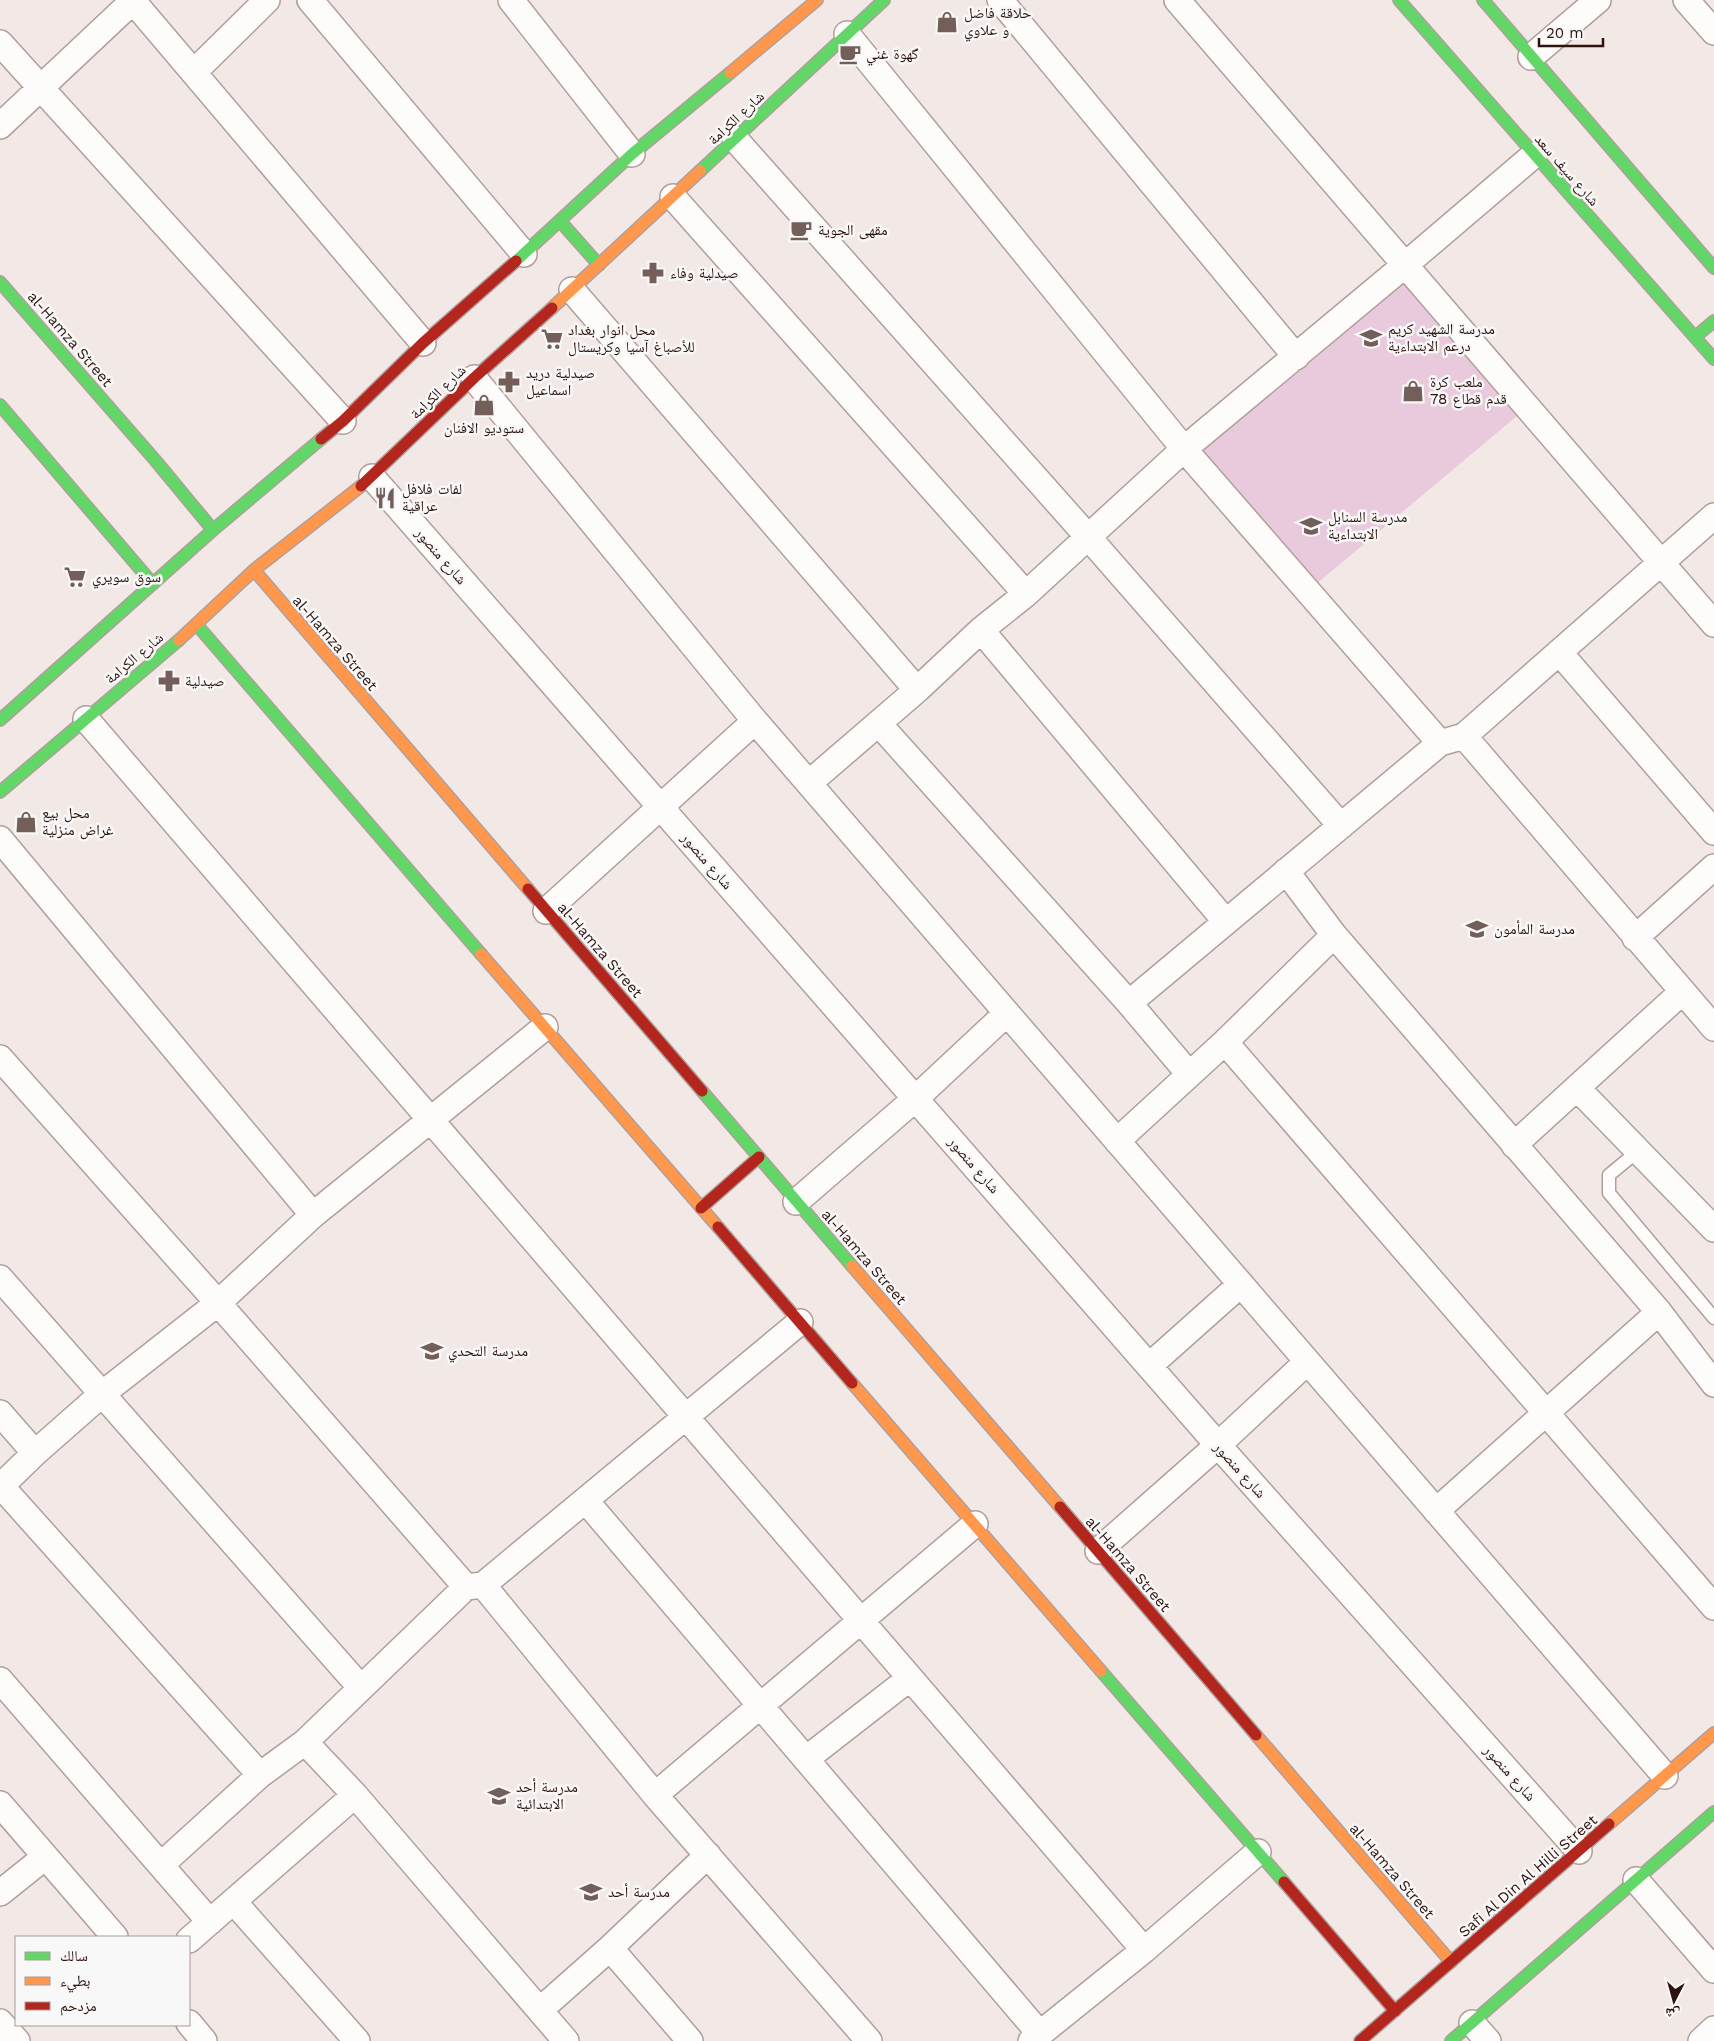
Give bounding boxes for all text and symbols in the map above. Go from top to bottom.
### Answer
place label: حلاقة فاضل و علاوي [964,4,1032,42]
shop icon: حلاقة فاضل و علاوي [934,9,960,35]
scale bar [1539,15,1603,47]
text: 20 m [1546,24,1584,42]
cafe icon: گهوة غني [837,41,863,67]
place label: گهوة غني [866,45,919,66]
street label: شارع الكرامة [704,87,769,149]
street label: شارع سيف سعد [1530,130,1603,210]
cafe icon: مقهى الجوية [788,217,814,243]
place label: مقهى الجوية [818,221,888,240]
pharmacy icon: صيدلية وفاء [640,260,666,286]
place label: صيدلية وفاء [670,264,738,282]
street label: al-Hamza Street [24,288,117,391]
place label: مدرسة الشهيد كريم درعم الابتداءية [1388,320,1495,356]
place label: محل انوار بغداد للأصباغ آسيا وكريستال [568,321,695,357]
school or university icon: مدرسة الشهيد كريم درعم الابتداءية [1358,325,1384,351]
supermarket icon: محل انوار بغداد للأصباغ آسيا وكريستال [539,326,565,352]
street label: شارع الكرامة [406,361,470,424]
place label: صيدلية دريد اسماعيل [526,364,595,400]
pharmacy icon: صيدلية دريد اسماعيل [496,369,522,395]
place label: ملعب كرة قدم قطاع 78 [1430,373,1507,409]
shop icon: ملعب كرة قدم قطاع 78 [1400,378,1426,404]
shop icon: ستوديو الافنان [471,392,497,418]
place label: ستوديو الافنان [444,419,524,438]
place label: لفات فلافل عراقية [402,480,462,515]
restaurant icon: لفات فلافل عراقية [372,485,398,511]
place label: مدرسة السنابل الابتداءية [1328,508,1408,543]
school or university icon: مدرسة السنابل الابتداءية [1298,513,1324,539]
street label: شارع منصور [410,523,471,589]
supermarket icon: سوق سويري [62,564,88,590]
place label: سوق سويري [92,568,161,589]
street label: al-Hamza Street [289,592,382,695]
street label: شارع الكرامة [101,628,168,688]
pharmacy icon: صيدلية [156,668,182,694]
place label: صيدلية [185,672,225,690]
place label: محل بيع غراض منزلية [42,804,114,840]
shop icon: محل بيع غراض منزلية [13,809,39,835]
street label: شارع منصور [676,828,737,894]
street label: al-Hamza Street [554,899,647,1002]
school or university icon: مدرسة المأمون [1464,916,1490,942]
place label: مدرسة المأمون [1494,920,1575,939]
street label: شارع منصور [943,1132,1004,1198]
street label: al-Hamza Street [818,1206,911,1309]
school or university icon: مدرسة التحدي [419,1338,445,1364]
place label: مدرسة التحدي [448,1342,528,1363]
street label: شارع منصور [1209,1437,1270,1503]
street label: al-Hamza Street [1082,1513,1175,1616]
street label: شارع منصور [1479,1740,1540,1806]
place label: مدرسة أحد الابتدائية [516,1778,578,1813]
school or university icon: مدرسة أحد الابتدائية [486,1783,512,1809]
street label: Safi Al Din Al Hilli Street [1455,1811,1601,1941]
street label: al-Hamza Street [1346,1820,1439,1923]
school or university icon: مدرسة أحد [578,1879,604,1905]
place label: مدرسة أحد [608,1883,670,1901]
legend [15,1936,190,2026]
text: سالك [60,1947,88,1965]
text: بطيء [60,1972,90,1993]
north arrow [1649,1976,1699,2026]
text: مزدحم [60,1997,97,2016]
text: ش [1664,2004,1681,2023]

